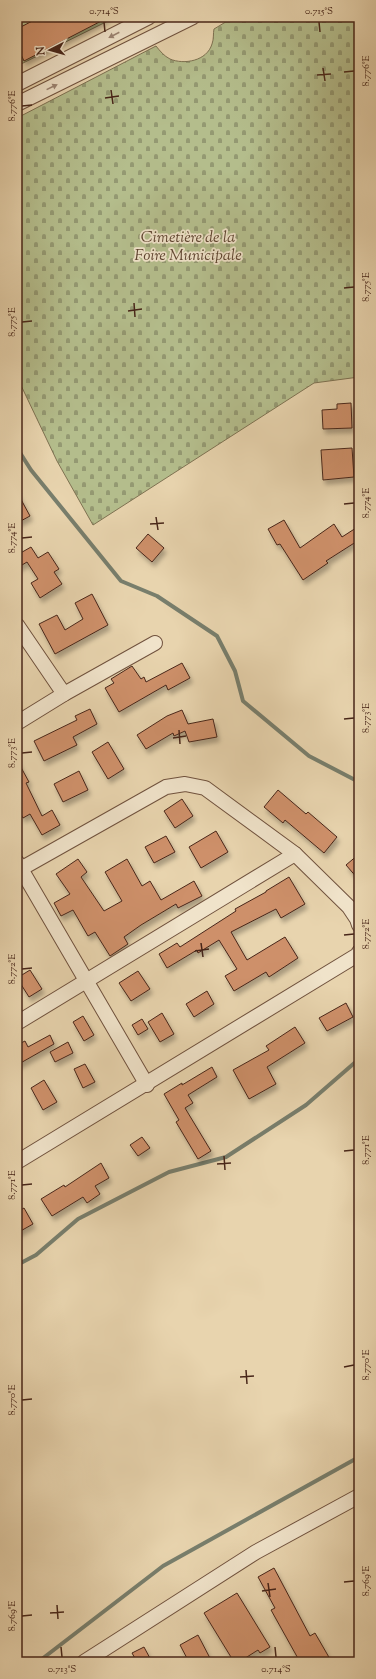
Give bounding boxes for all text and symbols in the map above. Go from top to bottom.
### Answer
text: 0.714°S [89,4,119,19]
text: 0.715°S [305,4,333,19]
north arrow [30,30,70,70]
one-way arrow [109,32,120,38]
text: N [33,46,50,57]
text: 8.776°E [359,55,374,87]
one-way arrow [46,84,58,91]
text: 8.776°E [5,90,20,122]
park label: Cimetière de la Foire Municipale [134,227,242,268]
text: 8.775°E [359,272,374,302]
text: 8.775°E [5,307,20,337]
text: 8.774°E [359,488,374,518]
text: 8.774°E [5,523,20,553]
text: 8.773°E [359,703,374,733]
text: 8.773°E [5,738,20,768]
text: 8.772°E [359,919,374,949]
text: 8.772°E [5,954,20,984]
text: 8.771°E [359,1135,374,1165]
text: 8.771°E [5,1170,20,1200]
text: 8.770°E [359,1350,374,1380]
text: 8.770°E [5,1385,20,1415]
text: 8.769°E [359,1566,374,1596]
text: 8.769°E [5,1601,20,1631]
text: 0.713°S [48,1662,76,1677]
text: 0.714°S [261,1662,291,1677]

